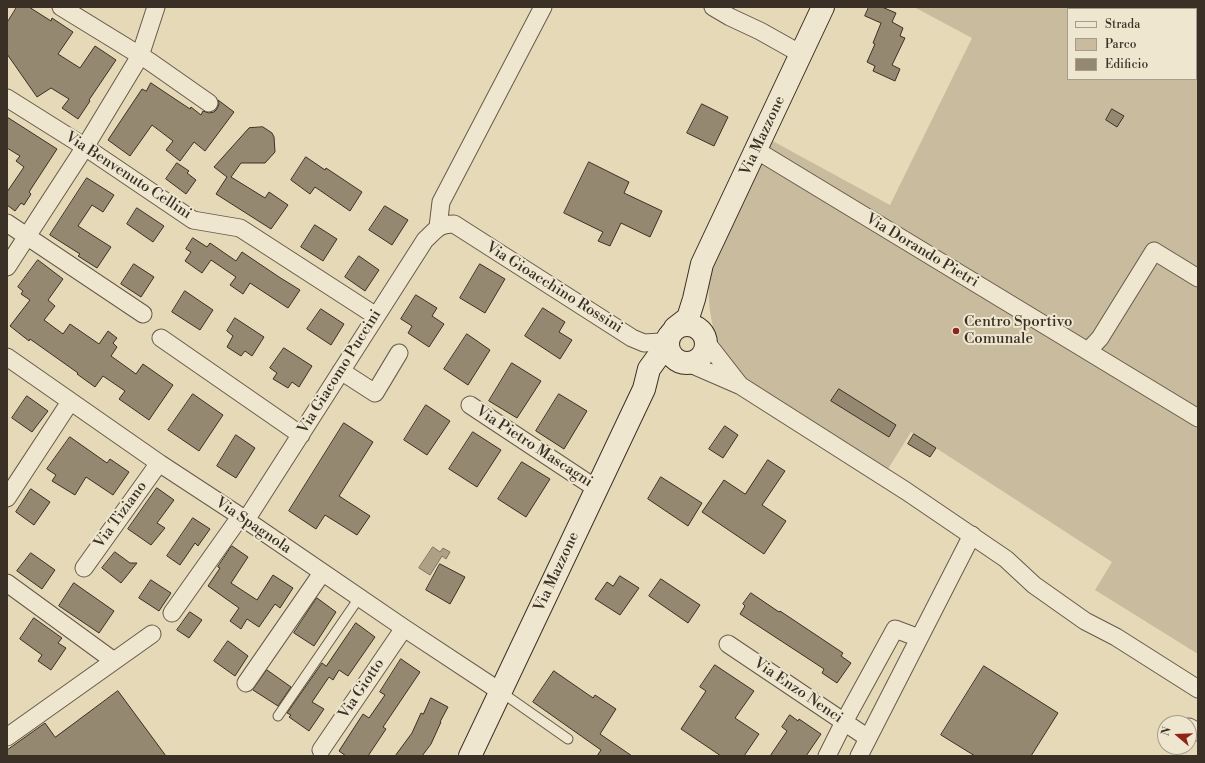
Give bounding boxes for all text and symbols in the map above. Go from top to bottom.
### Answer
legend [1067,8,1197,80]
text: Strada [1105,17,1140,32]
text: Parco [1105,37,1137,52]
text: Edificio [1105,57,1148,72]
street label: Via Mazzone [737,93,789,179]
street label: Via Benvenuto Cellini [61,128,195,224]
street label: Via Dorando Pietri [862,210,982,292]
street label: Via Gioacchino Rossini [482,239,626,337]
street label: Via Giacomo Puccini [295,307,385,437]
place label: Centro Sportivo Comunale [964,313,1072,348]
marker: Centro Sportivo Comunale [951,326,961,336]
street label: Via Pietro Mascagni [472,403,596,491]
street label: Via Tiziano [91,478,151,552]
street label: Via Spagnola [212,494,294,558]
street label: Via Mazzone [531,529,583,615]
street label: Via Giotto [335,655,389,723]
street label: Via Enzo Nenci [750,655,846,727]
north arrow [1157,715,1197,755]
text: N [1159,725,1175,738]

